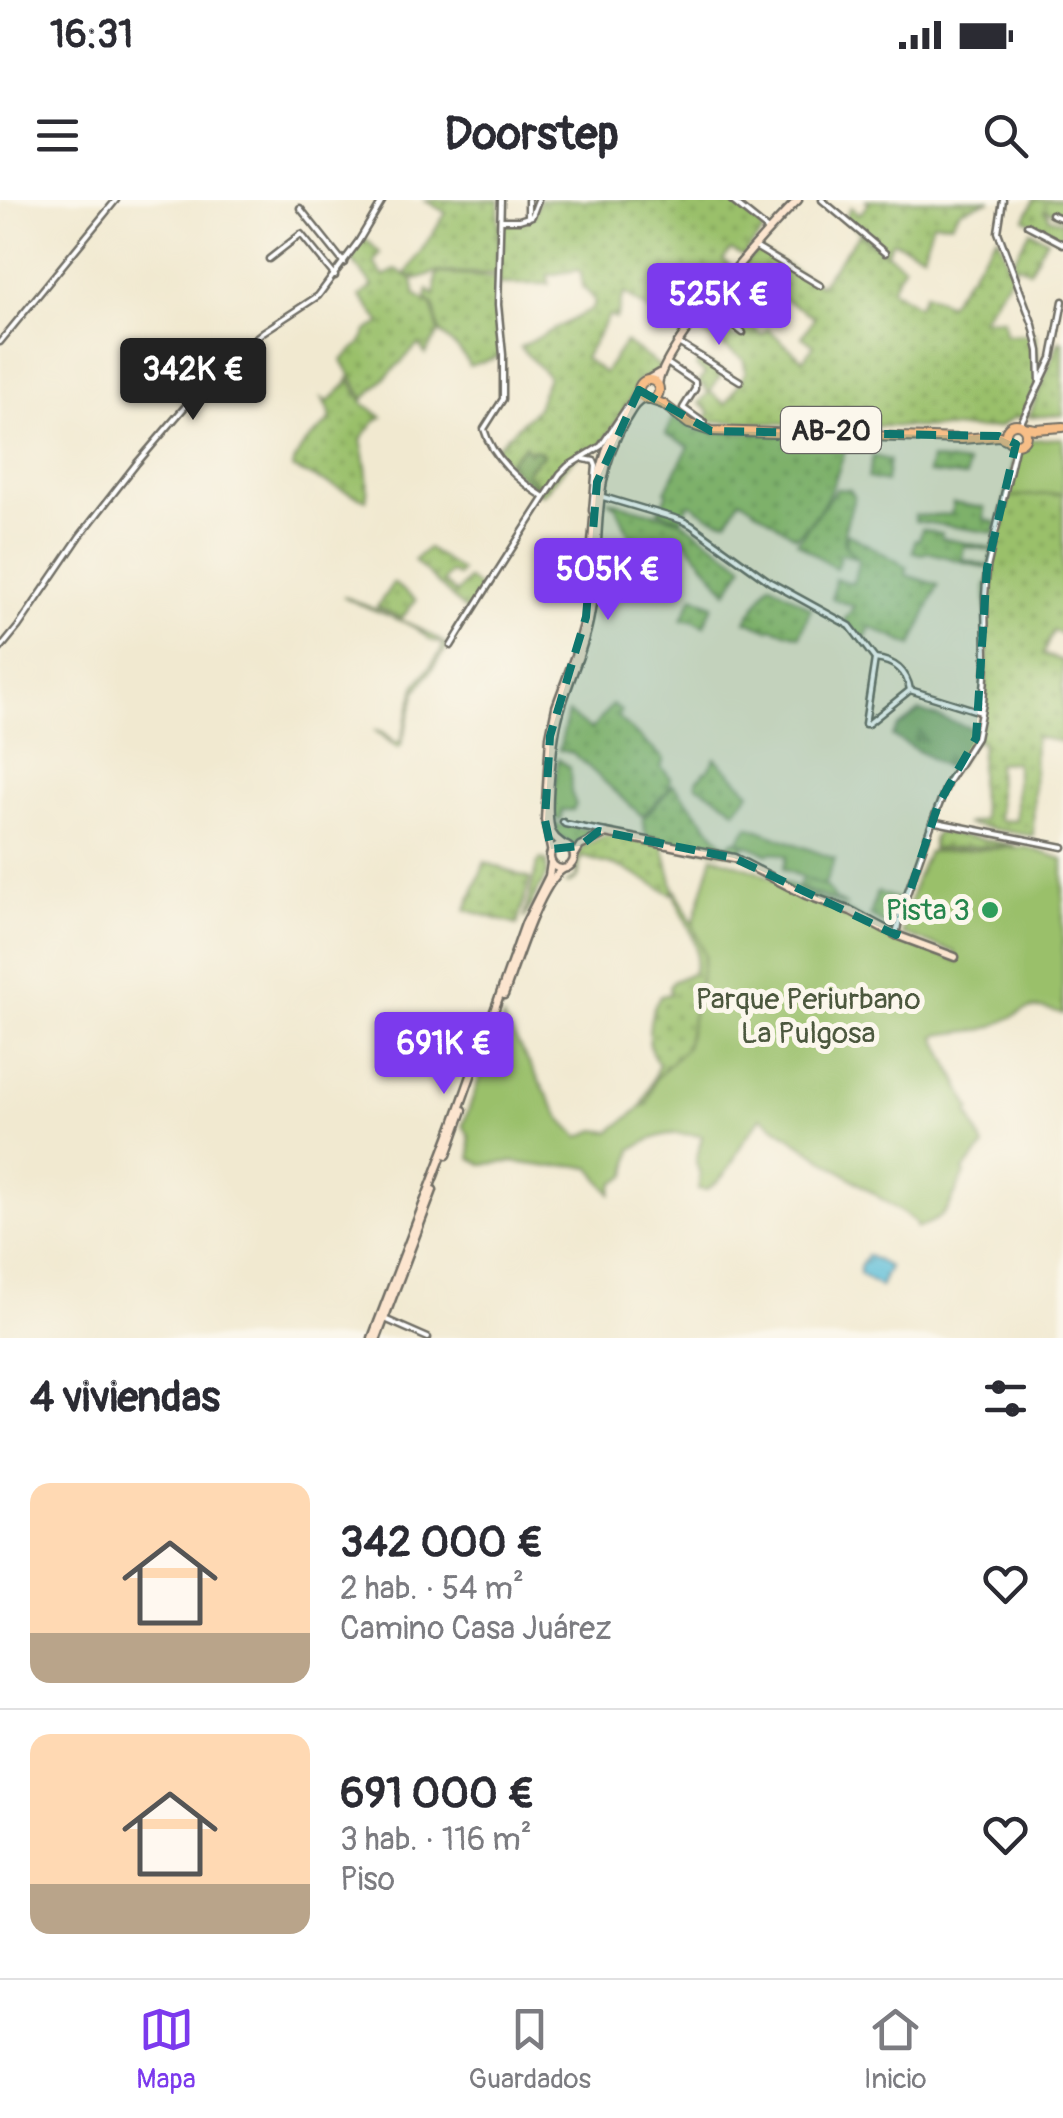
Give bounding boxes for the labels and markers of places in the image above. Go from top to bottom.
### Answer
pin: 525K € [638,263,800,348]
pin: 342K € [112,338,274,423]
pin: 505K € [527,538,689,623]
place label: Pista 3 [885,892,970,929]
marker: Pista 3 [979,899,1001,921]
pin: 691K € [363,1012,525,1097]

